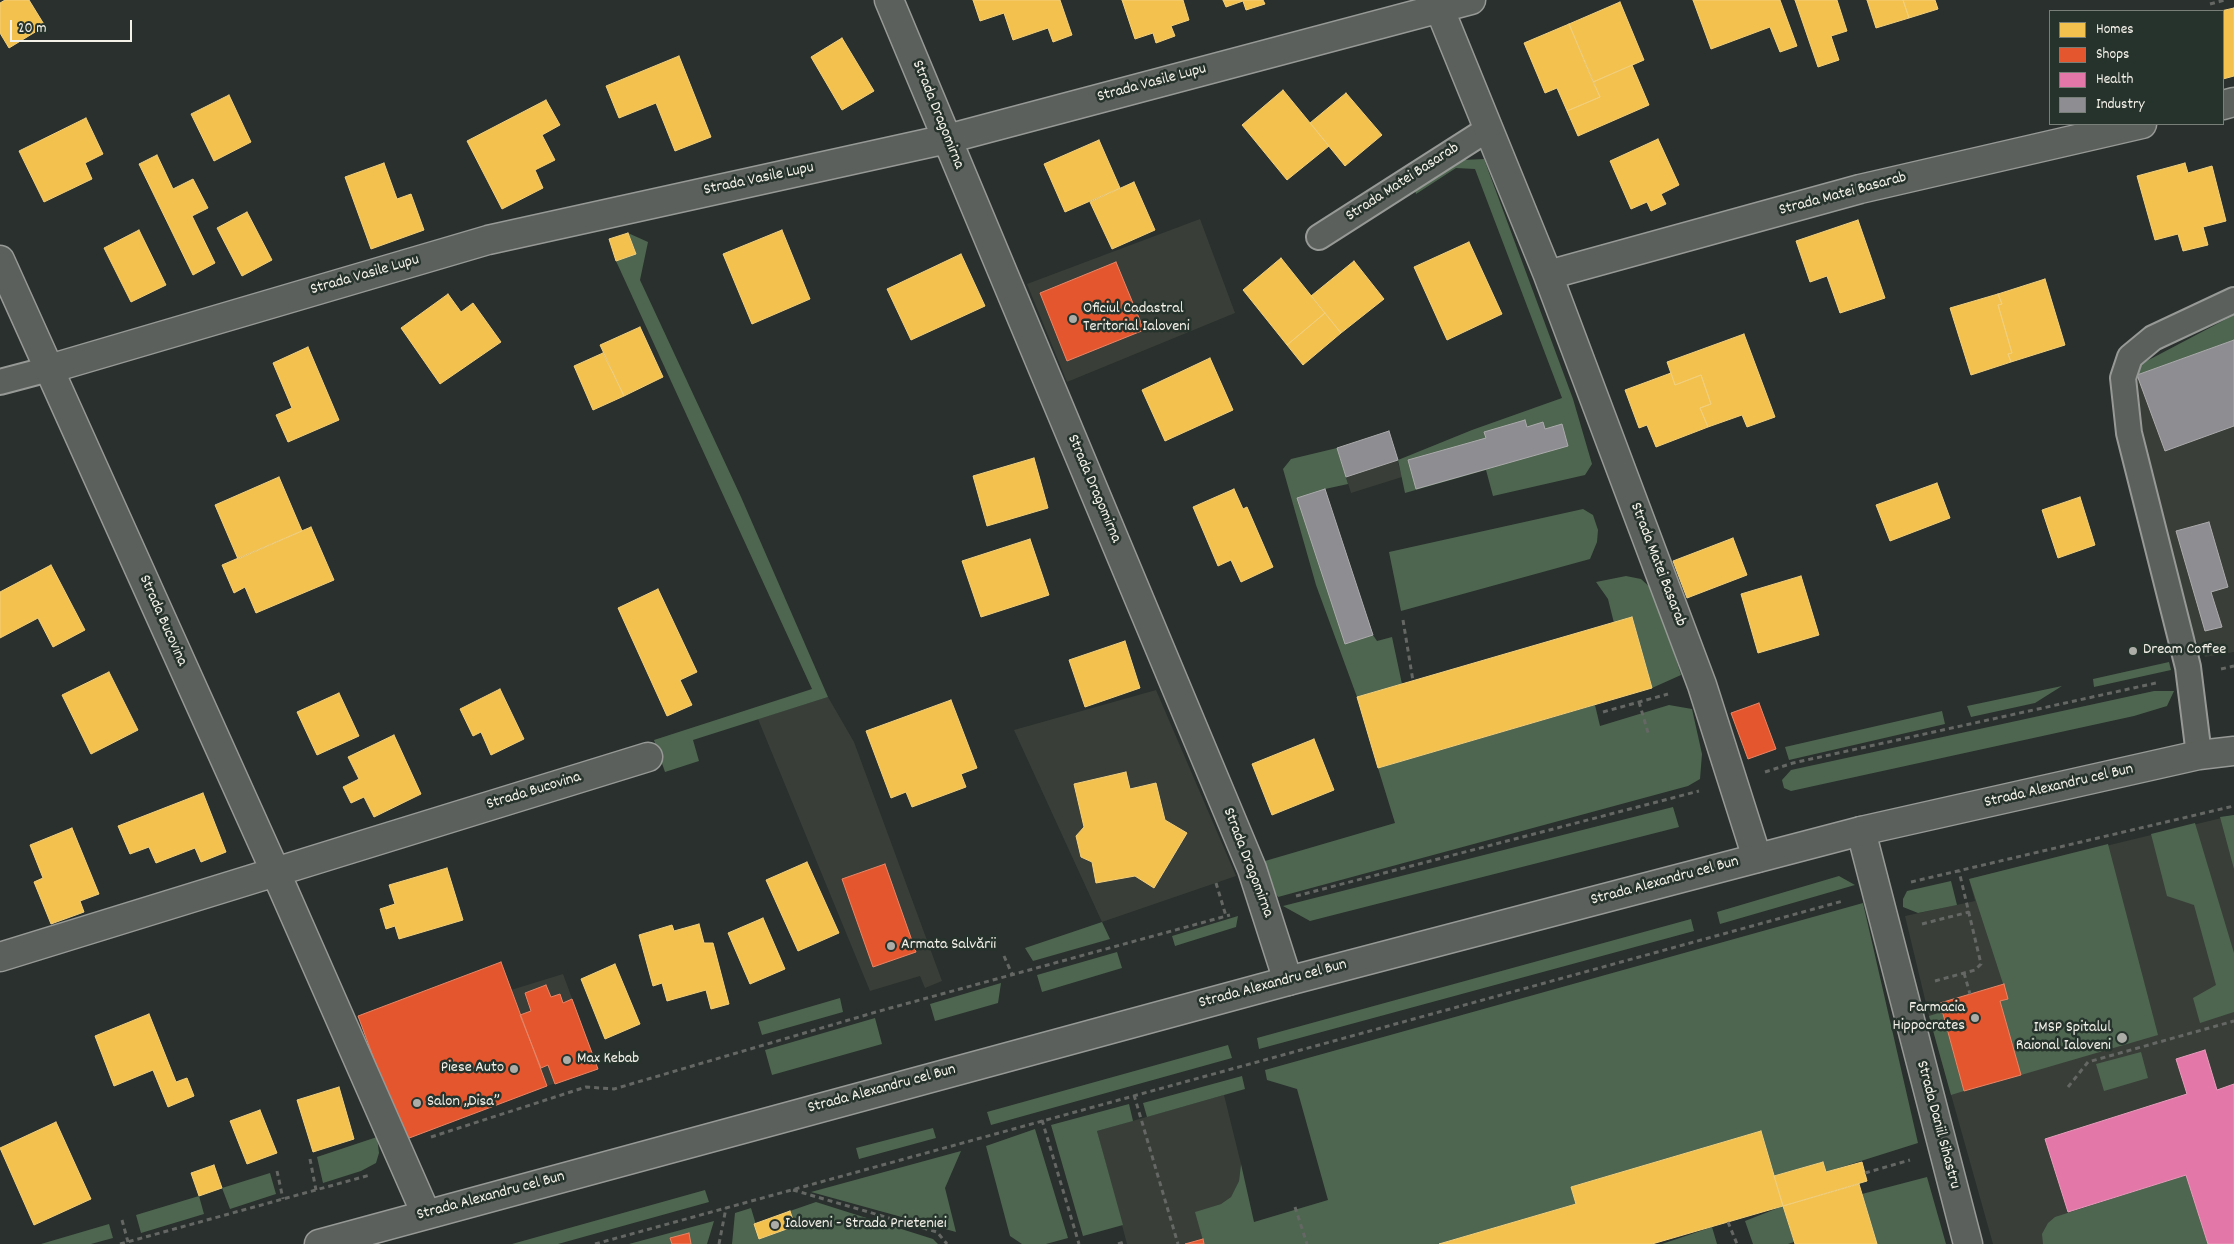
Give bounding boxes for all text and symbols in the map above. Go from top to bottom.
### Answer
scale bar [12,10,135,42]
legend [2049,10,2224,125]
text: 20 m [18,18,46,40]
text: Homes [2096,19,2134,41]
text: Shops [2096,44,2129,66]
street label: Strada Dragomirna [906,58,968,172]
street label: Strada Vasile Lupu [1095,60,1209,108]
text: Health [2096,69,2133,91]
text: Industry [2096,94,2145,116]
street label: Strada Matei Basarab [1343,139,1463,227]
street label: Strada Vasile Lupu [702,159,816,201]
street label: Strada Matei Basarab [1777,169,1909,221]
street label: Strada Vasile Lupu [308,251,422,301]
place label: Oficiul Cadastral Teritorial Ialoveni [1083,300,1190,338]
marker: Oficiul Cadastral Teritorial Ialoveni [1067,313,1079,325]
street label: Strada Dragomirna [1062,432,1124,546]
street label: Strada Matei Basarab [1625,500,1689,630]
street label: Strada Bucovina [133,573,191,669]
place label: Dream Coffee [2143,641,2226,661]
marker: Dream Coffee [2127,645,2139,657]
street label: Strada Alexandru cel Bun [1983,761,2135,813]
street label: Strada Bucovina [485,769,583,815]
street label: Strada Dragomirna [1217,806,1277,920]
street label: Strada Alexandru cel Bun [1589,853,1741,911]
place label: Armata Salvării [901,936,996,956]
marker: Armata Salvării [885,940,897,952]
street label: Strada Alexandru cel Bun [1197,956,1349,1014]
place label: Farmacia Hippocrates [1892,999,1965,1037]
marker: Farmacia Hippocrates [1969,1012,1981,1024]
place label: IMSP Spitalul Raional Ialoveni [2016,1019,2111,1057]
marker: IMSP Spitalul Raional Ialoveni [2115,1031,2129,1045]
place label: Max Kebab [577,1050,639,1070]
marker: Max Kebab [561,1054,573,1066]
place label: Piese Auto [441,1059,504,1079]
street label: Strada Daniil Sihastru [1911,1059,1963,1191]
street label: Strada Alexandru cel Bun [806,1061,958,1119]
marker: Piese Auto [508,1063,520,1075]
place label: Salon „Disa” [427,1093,500,1113]
marker: Salon „Disa” [411,1097,423,1109]
street label: Strada Alexandru cel Bun [415,1168,567,1226]
place label: Ialoveni - Strada Prieteniei [785,1215,947,1235]
marker: Ialoveni - Strada Prieteniei [769,1219,781,1231]

